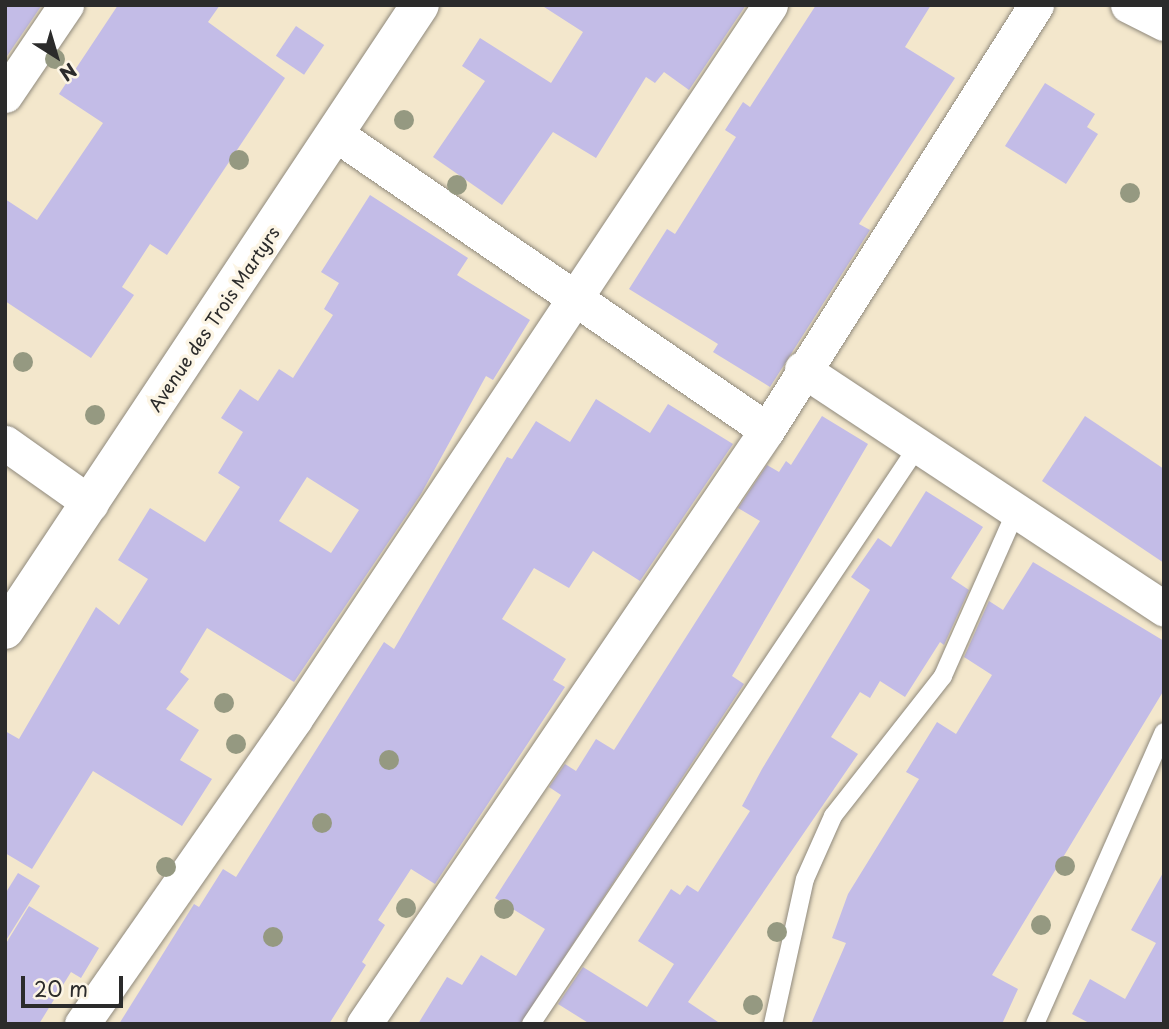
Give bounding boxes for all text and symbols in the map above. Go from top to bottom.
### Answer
north arrow [21,21,91,91]
text: N [54,57,83,88]
street label: Avenue des Trois Martyrs [144,222,284,416]
scale bar [24,962,126,1006]
text: 20 m [34,972,88,1004]

